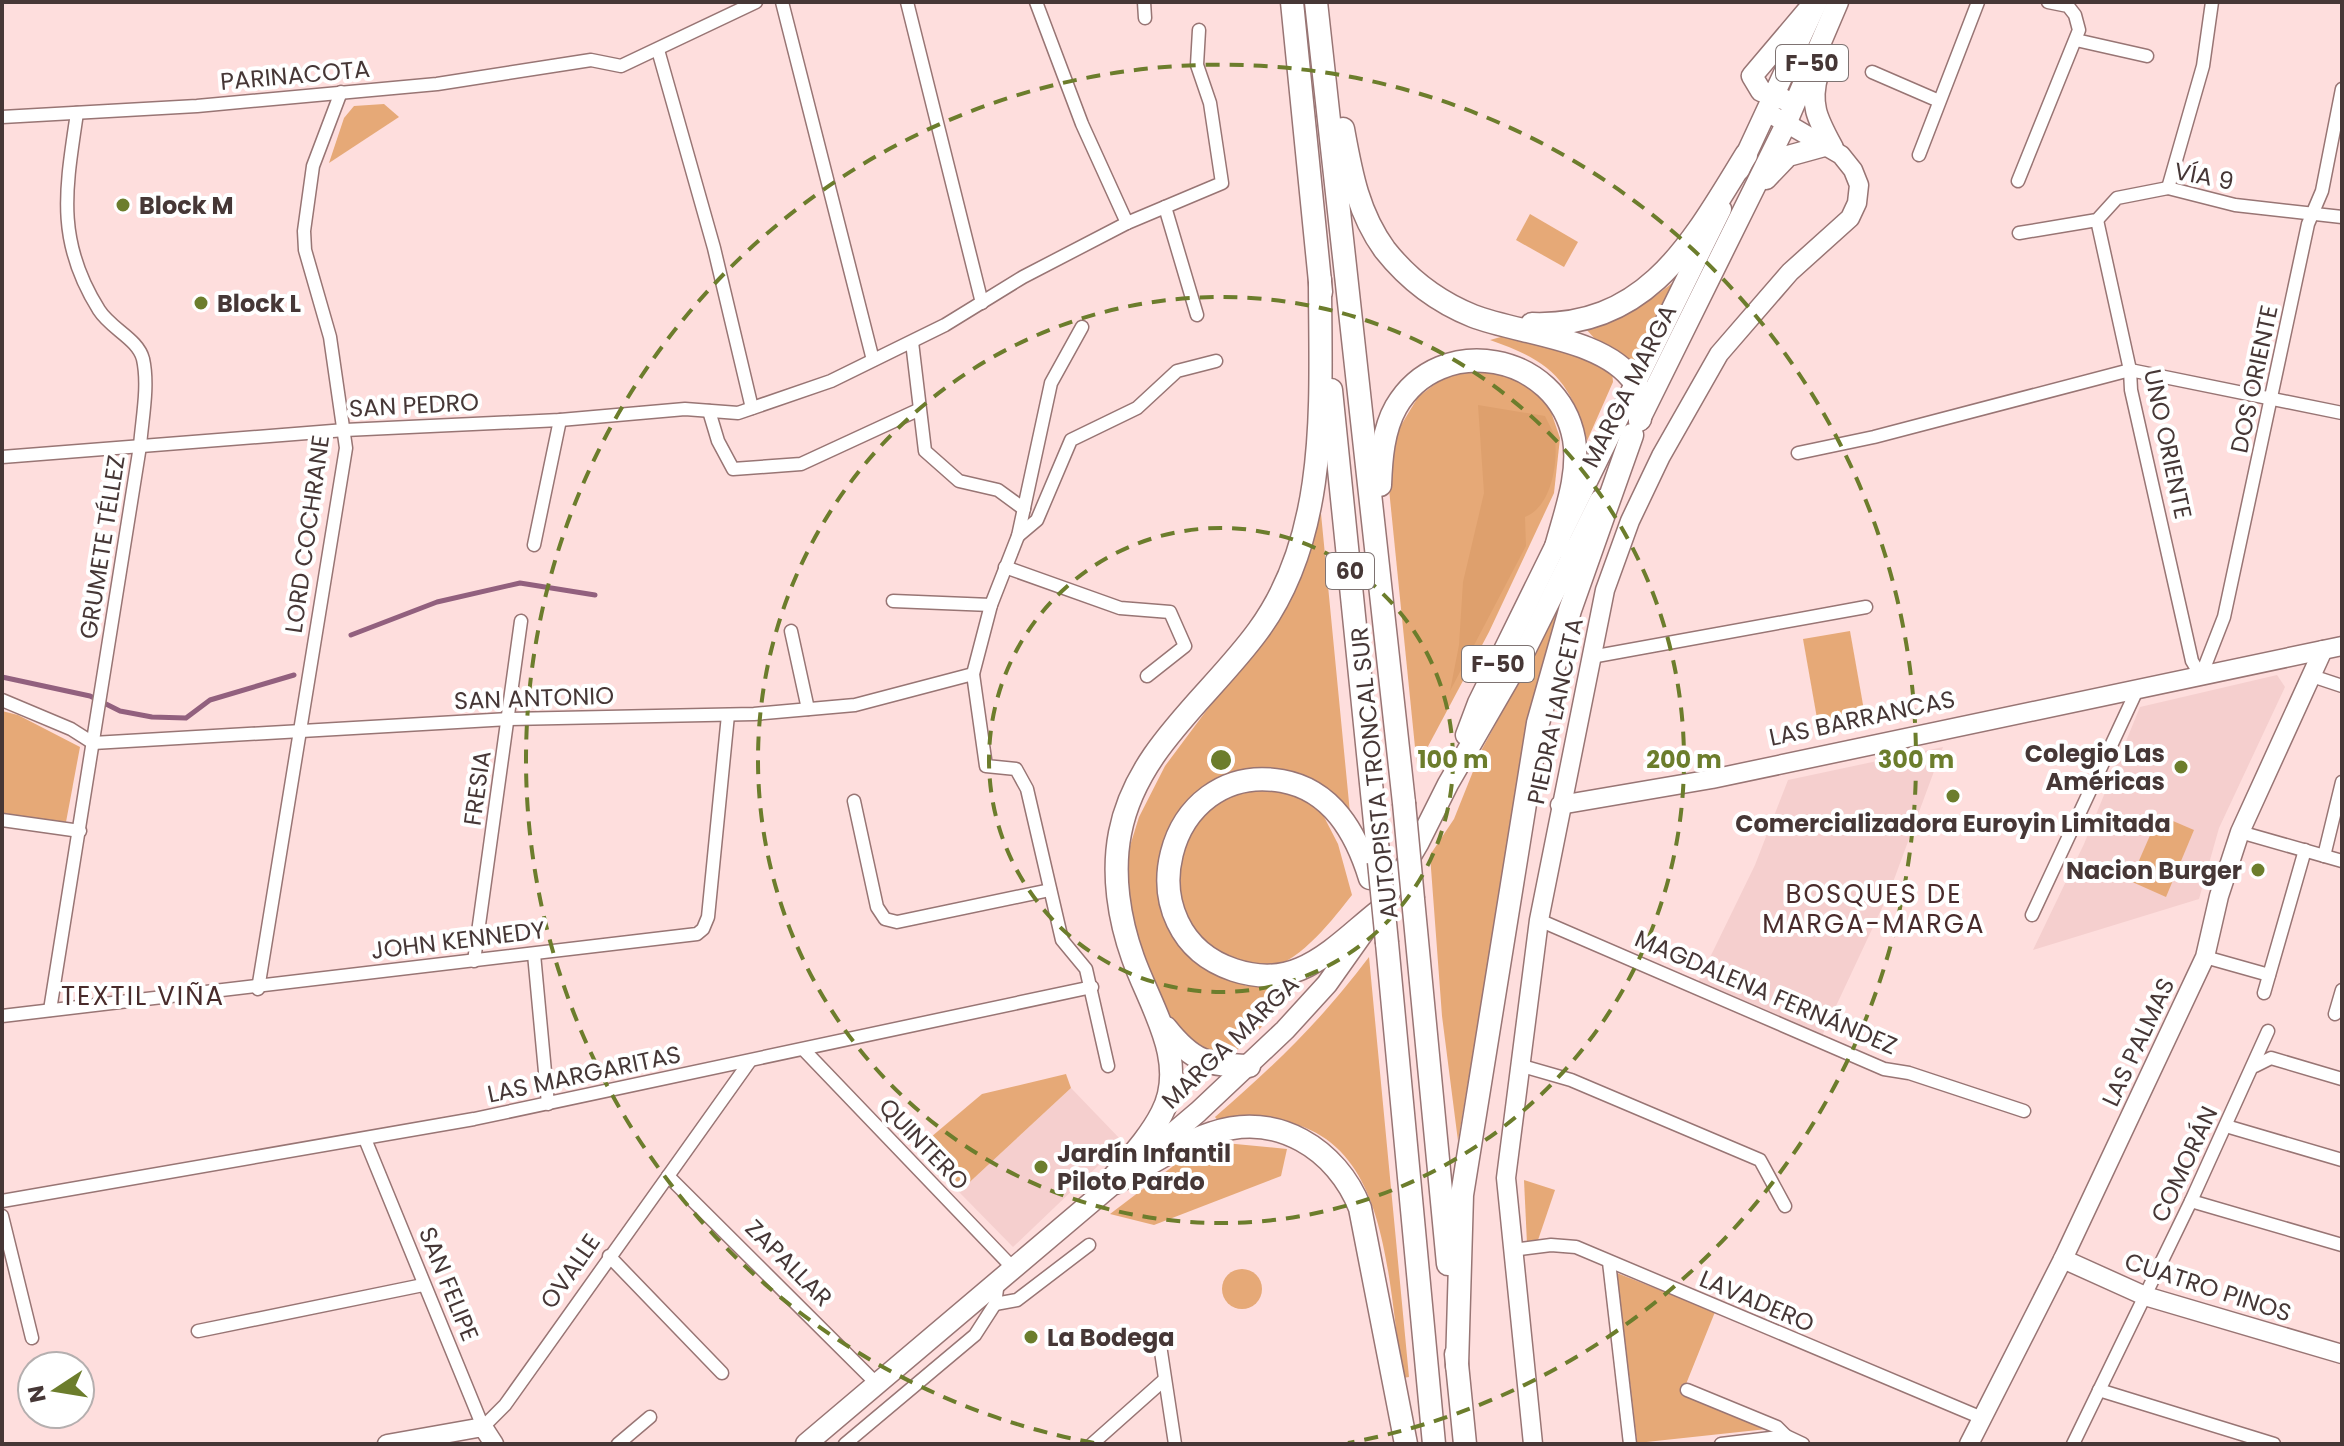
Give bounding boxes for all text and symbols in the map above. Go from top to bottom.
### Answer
road number: F-50 [1776,45,1848,81]
street label: PARINACOTA [219,52,371,98]
street label: VÍA 9 [2171,154,2237,198]
place label: Block M [139,189,234,222]
marker: Block M [114,196,132,214]
place label: Block L [217,287,301,320]
marker: Block L [192,294,210,312]
street label: MARGA MARGA [1574,299,1684,473]
street label: DOS ORIENTE [2222,302,2286,456]
street label: UNO ORIENTE [2136,366,2200,522]
street label: SAN PEDRO [348,385,480,425]
street label: LORD COCHRANE [277,433,337,635]
street label: GRUMETE TÉLLEZ [71,453,133,641]
road number: 60 [1326,553,1374,589]
street label: PIEDRA LANCETA [1519,615,1591,807]
street label: AUTOPISTA TRONCAL SUR [1342,625,1406,921]
road number: F-50 [1462,646,1534,682]
street label: SAN ANTONIO [453,679,615,717]
street label: LAS BARRANCAS [1766,682,1958,754]
place label: Colegio Las Américas [2025,737,2165,798]
text: 100 m [1418,743,1488,776]
text: 200 m [1646,743,1722,776]
text: 300 m [1878,743,1954,776]
centre of rings [1207,746,1235,774]
street label: FRESIA [455,748,499,828]
marker: Colegio Las Américas [2172,758,2190,776]
marker: Comercializadora Euroyin Limitada [1944,787,1962,805]
place label: Comercializadora Euroyin Limitada [1735,807,2171,840]
place label: Nacion Burger [2066,854,2242,887]
marker: Nacion Burger [2249,861,2267,879]
district label: BOSQUES DE MARGA-MARGA [1762,876,1986,942]
street label: JOHN KENNEDY [369,913,547,967]
street label: MAGDALENA FERNÁNDEZ [1630,922,1902,1062]
street label: MARGA MARGA [1154,968,1306,1116]
street label: LAS PALMAS [2094,972,2182,1112]
district label: TEXTIL VIÑA [61,978,225,1014]
street label: LAS MARGARITAS [484,1037,684,1111]
street label: QUINTERO [872,1091,976,1197]
street label: COMORÁN [2143,1101,2225,1227]
place label: Jardín Infantil Piloto Pardo [1057,1137,1231,1198]
marker: Jardín Infantil Piloto Pardo [1032,1158,1050,1176]
street label: ZAPALLAR [738,1212,840,1314]
street label: SAN FELIPE [411,1222,487,1346]
street label: OVALLE [532,1227,608,1315]
street label: CUATRO PINOS [2120,1245,2296,1329]
street label: LAVADERO [1695,1262,1819,1340]
place label: La Bodega [1047,1321,1175,1354]
marker: La Bodega [1022,1328,1040,1346]
north arrow [16,1350,96,1430]
text: N [20,1383,54,1405]

